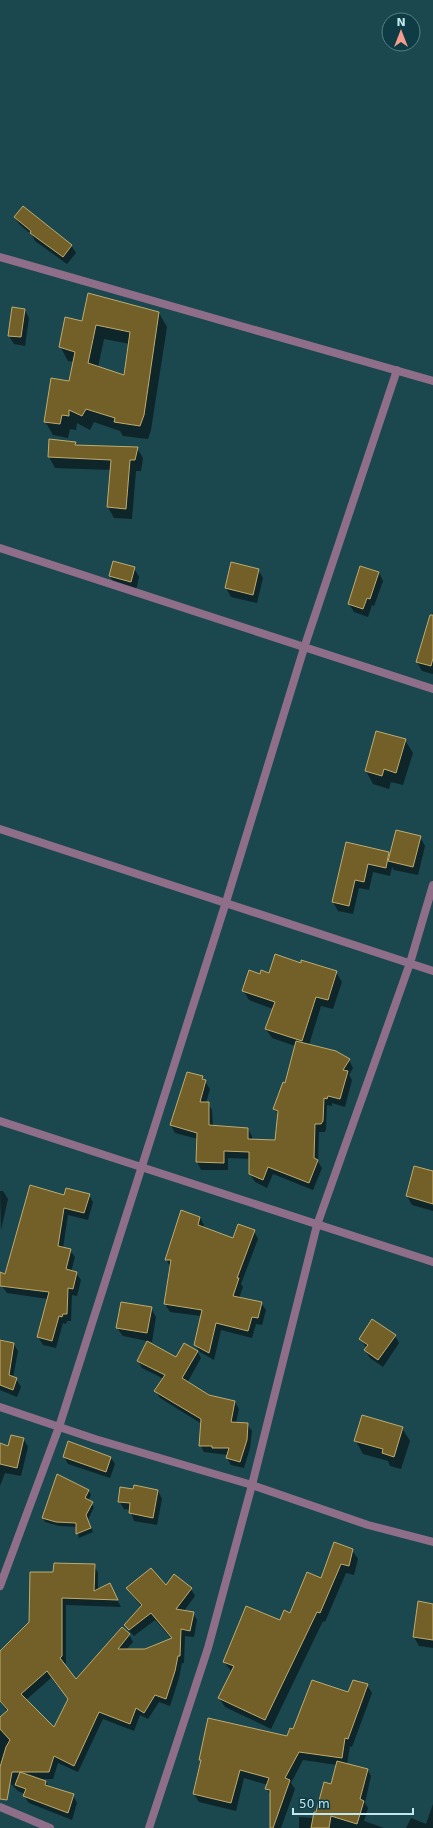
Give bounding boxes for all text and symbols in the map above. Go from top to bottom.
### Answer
north arrow [381,12,421,52]
text: N [396,16,406,29]
scale bar [293,1790,413,1816]
text: 50 m [299,1797,330,1811]

